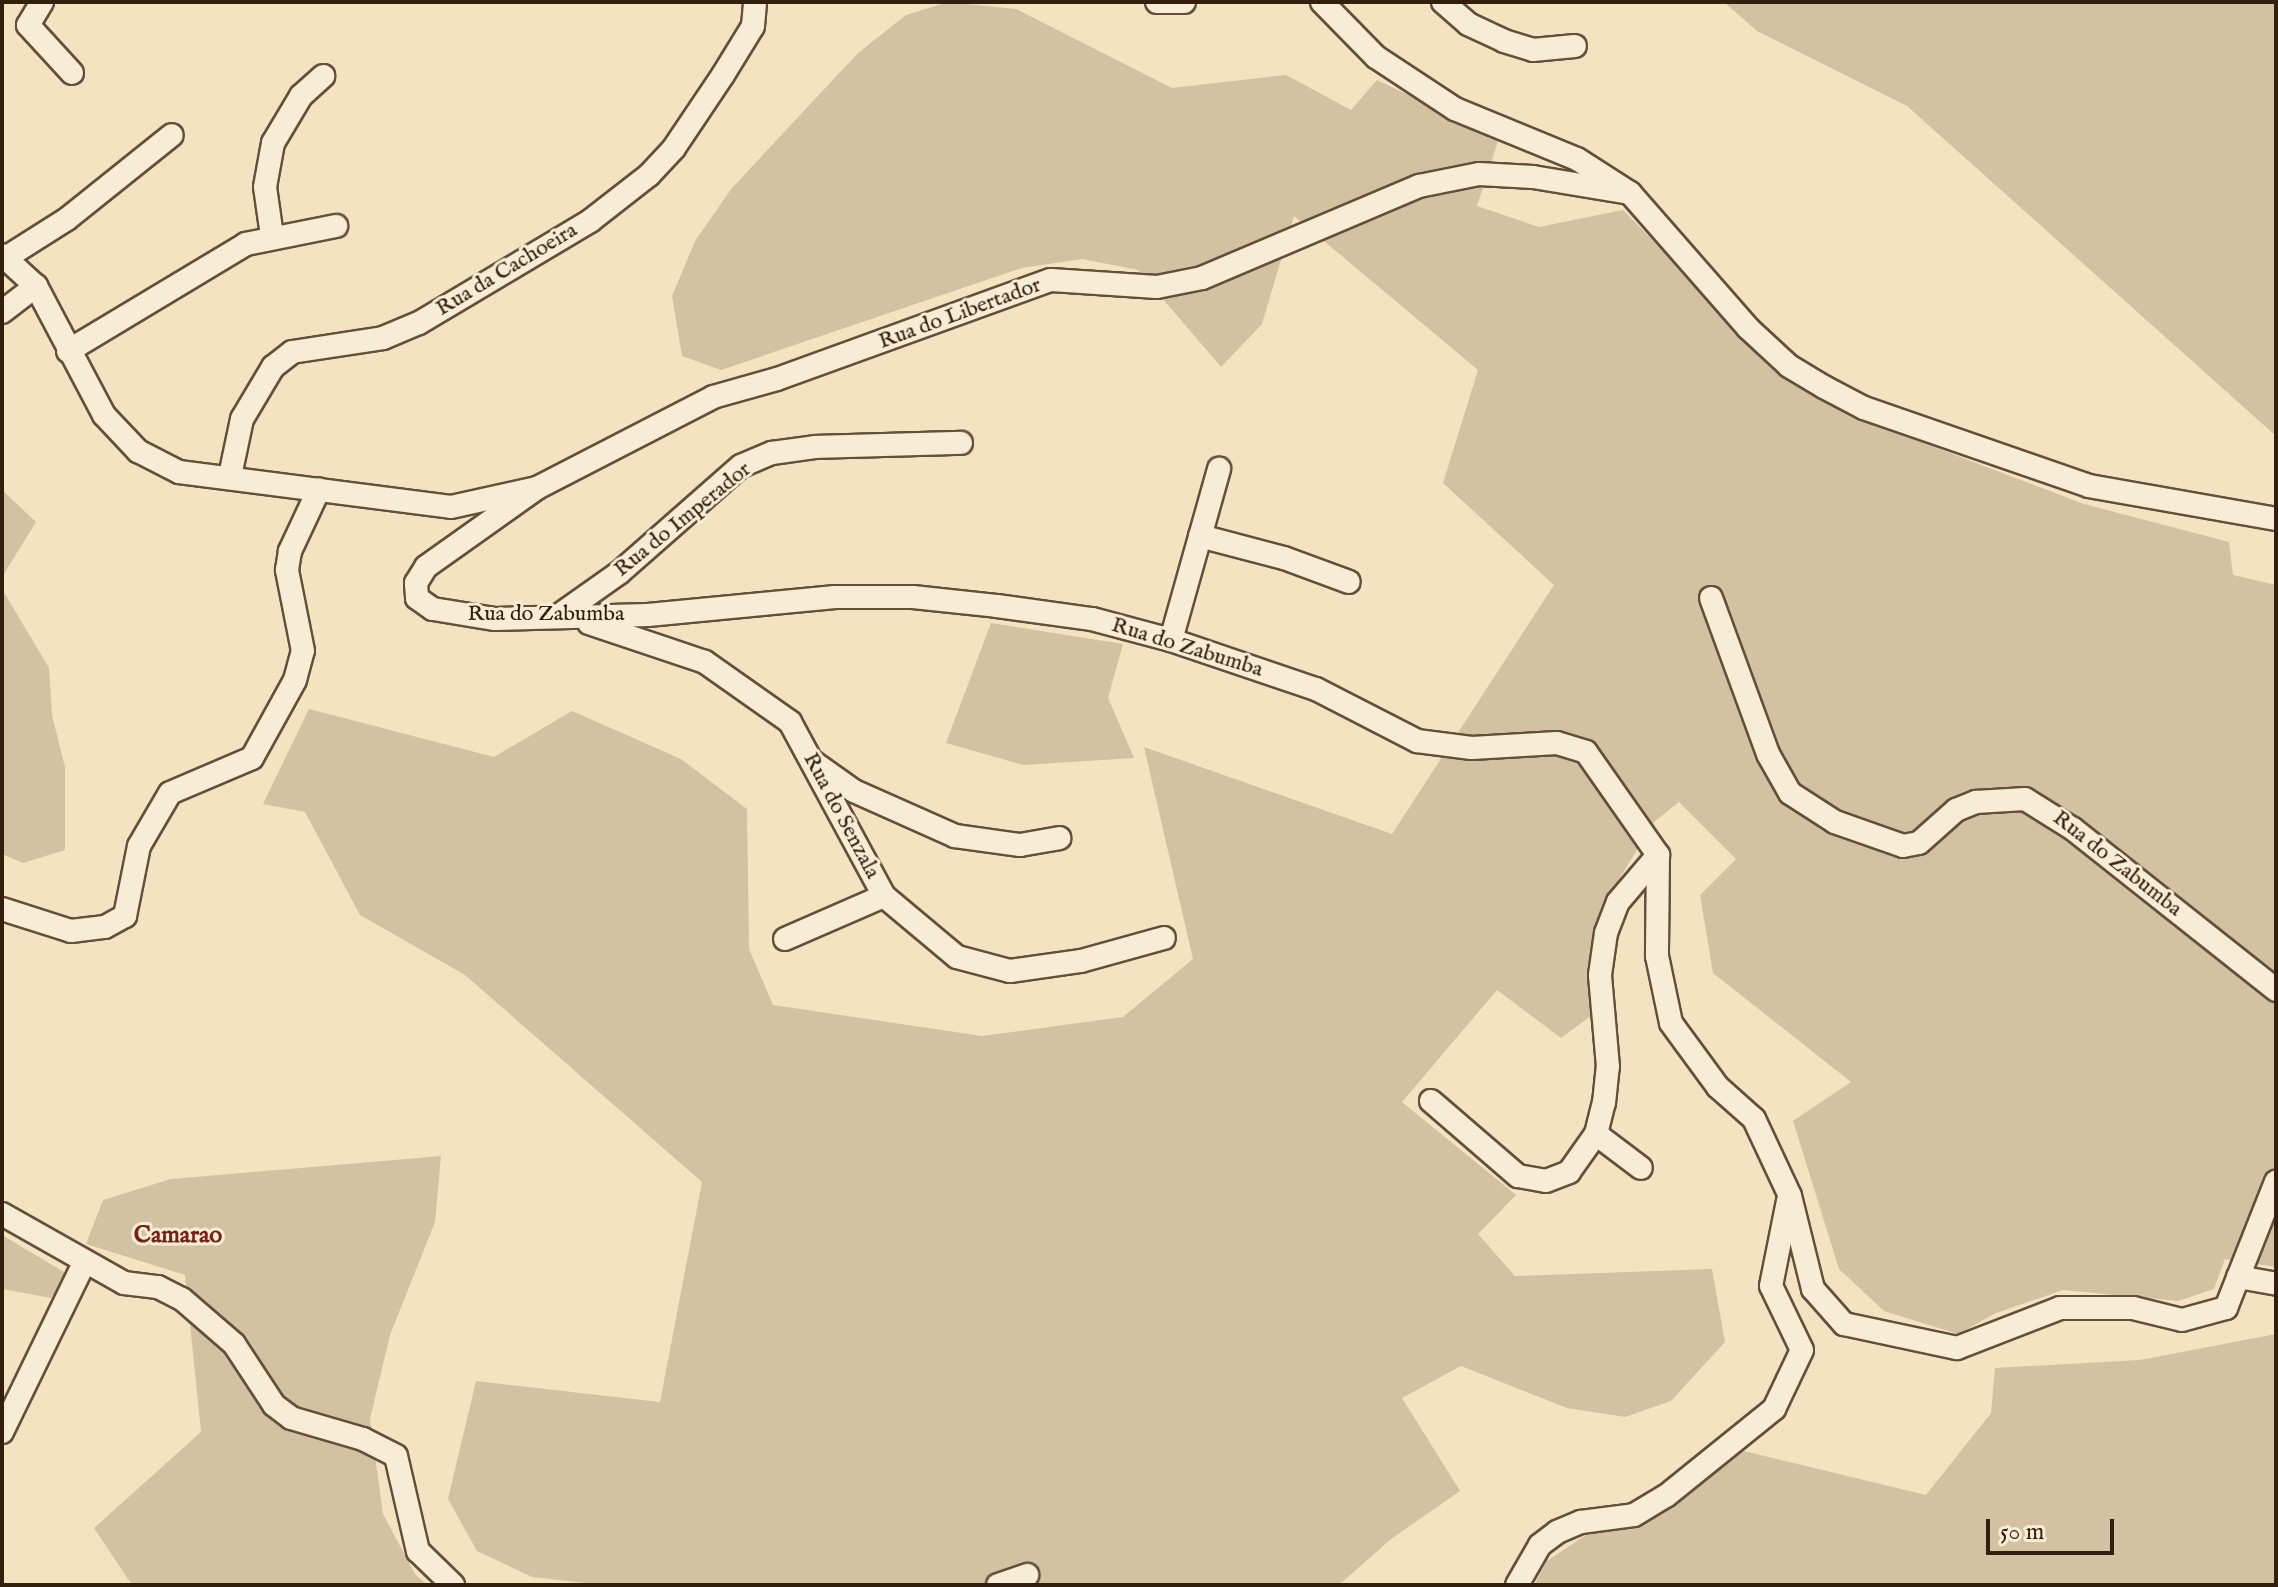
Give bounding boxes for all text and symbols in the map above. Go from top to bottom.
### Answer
street label: Rua da Cachoeira [432,217,582,323]
street label: Rua do Libertador [875,272,1045,356]
street label: Rua do Imperador [609,457,757,583]
street label: Rua do Zabumba [468,602,624,628]
street label: Rua do Zabumba [1108,612,1266,684]
street label: Rua do Senzala [797,748,885,884]
street label: Rua do Zabumba [2047,805,2187,923]
district label: Camarao [134,1222,222,1250]
scale bar [1990,1503,2118,1553]
text: 50 m [2000,1517,2044,1548]

